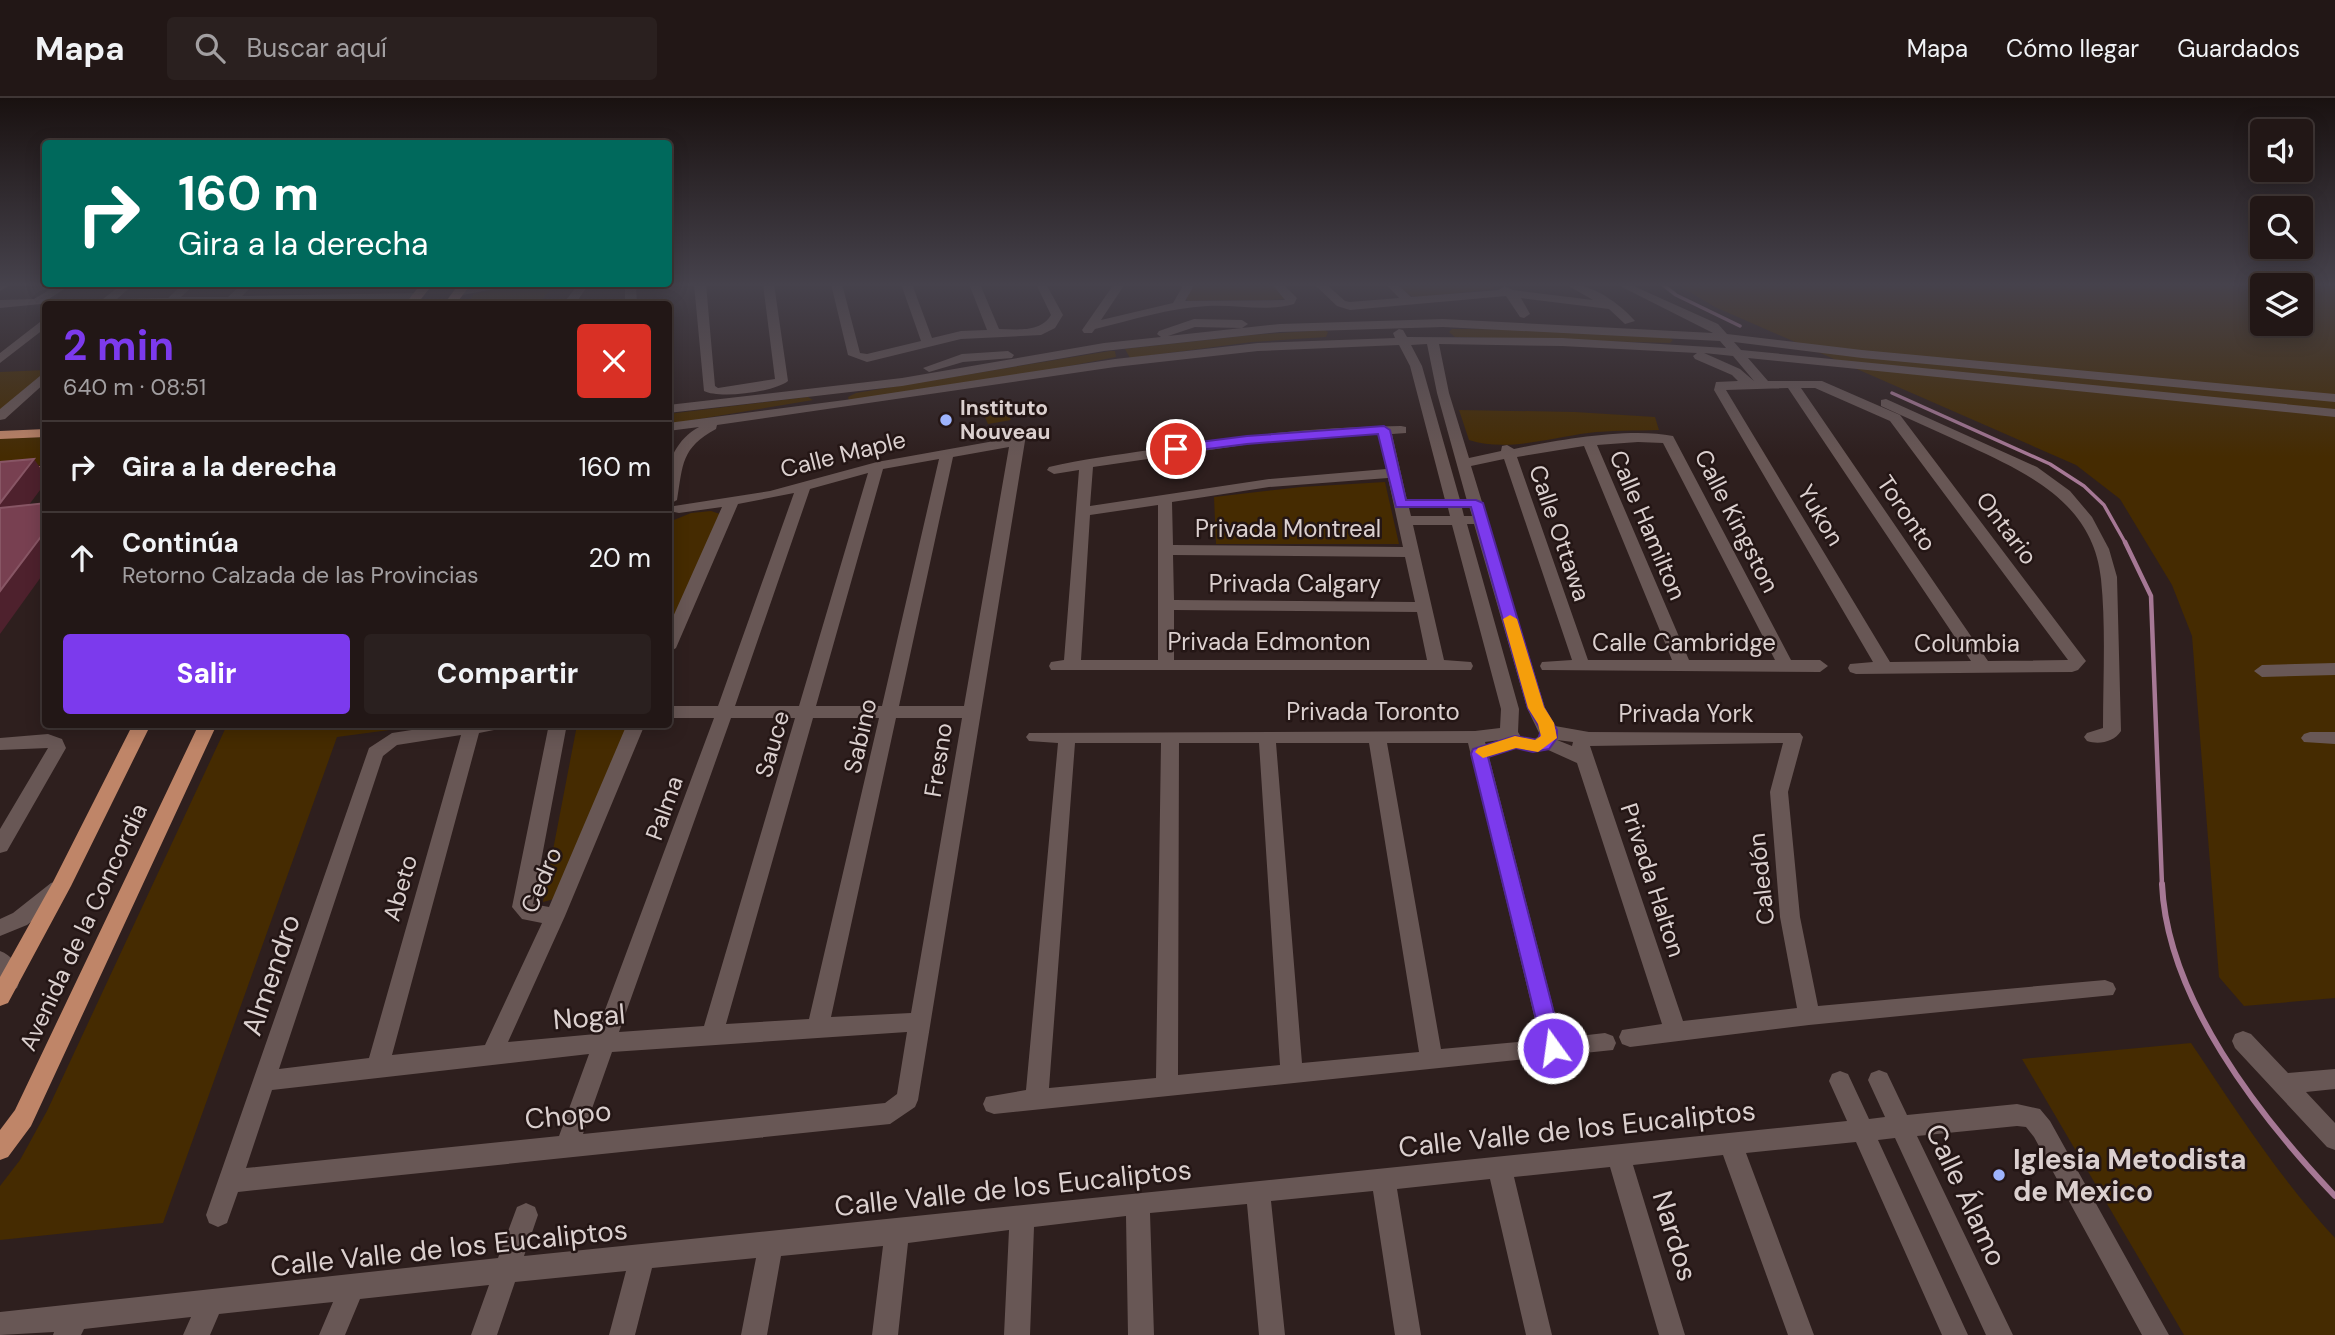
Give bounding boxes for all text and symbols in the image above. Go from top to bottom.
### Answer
search box [167,17,657,80]
text: Mapa [35,27,125,70]
icon: search [191,29,229,67]
text: Buscar aquí [247,31,387,65]
text: Mapa [1907,33,1968,64]
text: Cómo llegar [2006,33,2139,64]
text: Guardados [2177,33,2300,64]
map controls [2250,119,2313,336]
button: sound [2250,119,2313,182]
text: 160 m [178,161,319,225]
icon: right [63,168,154,259]
button: search [2250,196,2313,259]
text: Gira a la derecha [178,223,428,265]
button: layers [2250,273,2313,336]
text: 2 min [63,318,174,373]
button: close [577,324,651,398]
text: 640 m · 08:51 [63,372,206,402]
place label: Instituto Nouveau [960,394,1050,446]
marker: Instituto Nouveau [938,412,954,428]
pin [1146,419,1206,479]
street label: Calle Maple [777,423,909,485]
icon: arrive [1157,430,1195,468]
street label: Calle Kingston [1688,444,1786,598]
street label: Calle Hamilton [1602,445,1694,605]
icon: right [63,448,101,486]
text: Gira a la derecha [122,450,337,484]
text: 160 m [579,450,651,484]
street label: Calle Ottawa [1522,461,1598,605]
street label: Toronto [1870,469,1944,557]
street label: Yukon [1791,479,1851,551]
street label: Ontario [1969,485,2045,571]
street label: Privada Montreal [1195,513,1381,544]
text: Continúa [122,526,239,560]
icon: ahead [63,539,101,577]
text: 20 m [588,541,651,575]
text: Retorno Calzada de las Provincias [122,560,479,590]
street label: Privada Calgary [1209,568,1381,599]
street label: Privada Edmonton [1167,626,1371,657]
street label: Calle Cambridge [1592,627,1776,658]
street label: Columbia [1914,628,2020,659]
button: Salir [63,634,350,714]
button: Compartir [364,634,651,714]
street label: Sabino [836,696,884,776]
street label: Privada Toronto [1286,696,1460,727]
street label: Privada York [1618,698,1754,729]
street label: Sauce [748,707,796,781]
street label: Fresno [917,721,959,799]
street label: Palma [638,772,690,844]
street label: Avenida de la Concordia [12,798,154,1056]
street label: Privada Halton [1614,799,1692,961]
street label: Caledón [1741,831,1781,927]
street label: Cedro [513,842,569,918]
street label: Abeto [376,851,424,925]
street label: Almendro [233,910,309,1040]
street label: Nogal [551,995,627,1039]
position arrow [1516,1011,1590,1085]
street label: Chopo [523,1092,613,1138]
street label: Calle Valle de los Eucaliptos [1397,1092,1757,1166]
street label: Calle Álamo [1917,1118,2015,1272]
place label: Iglesia Metodista de Mexico [2013,1141,2247,1210]
street label: Calle Valle de los Eucaliptos [833,1151,1193,1225]
marker: Iglesia Metodista de Mexico [1991,1167,2007,1183]
street label: Nardos [1644,1186,1706,1286]
street label: Calle Valle de los Eucaliptos [269,1211,629,1285]

